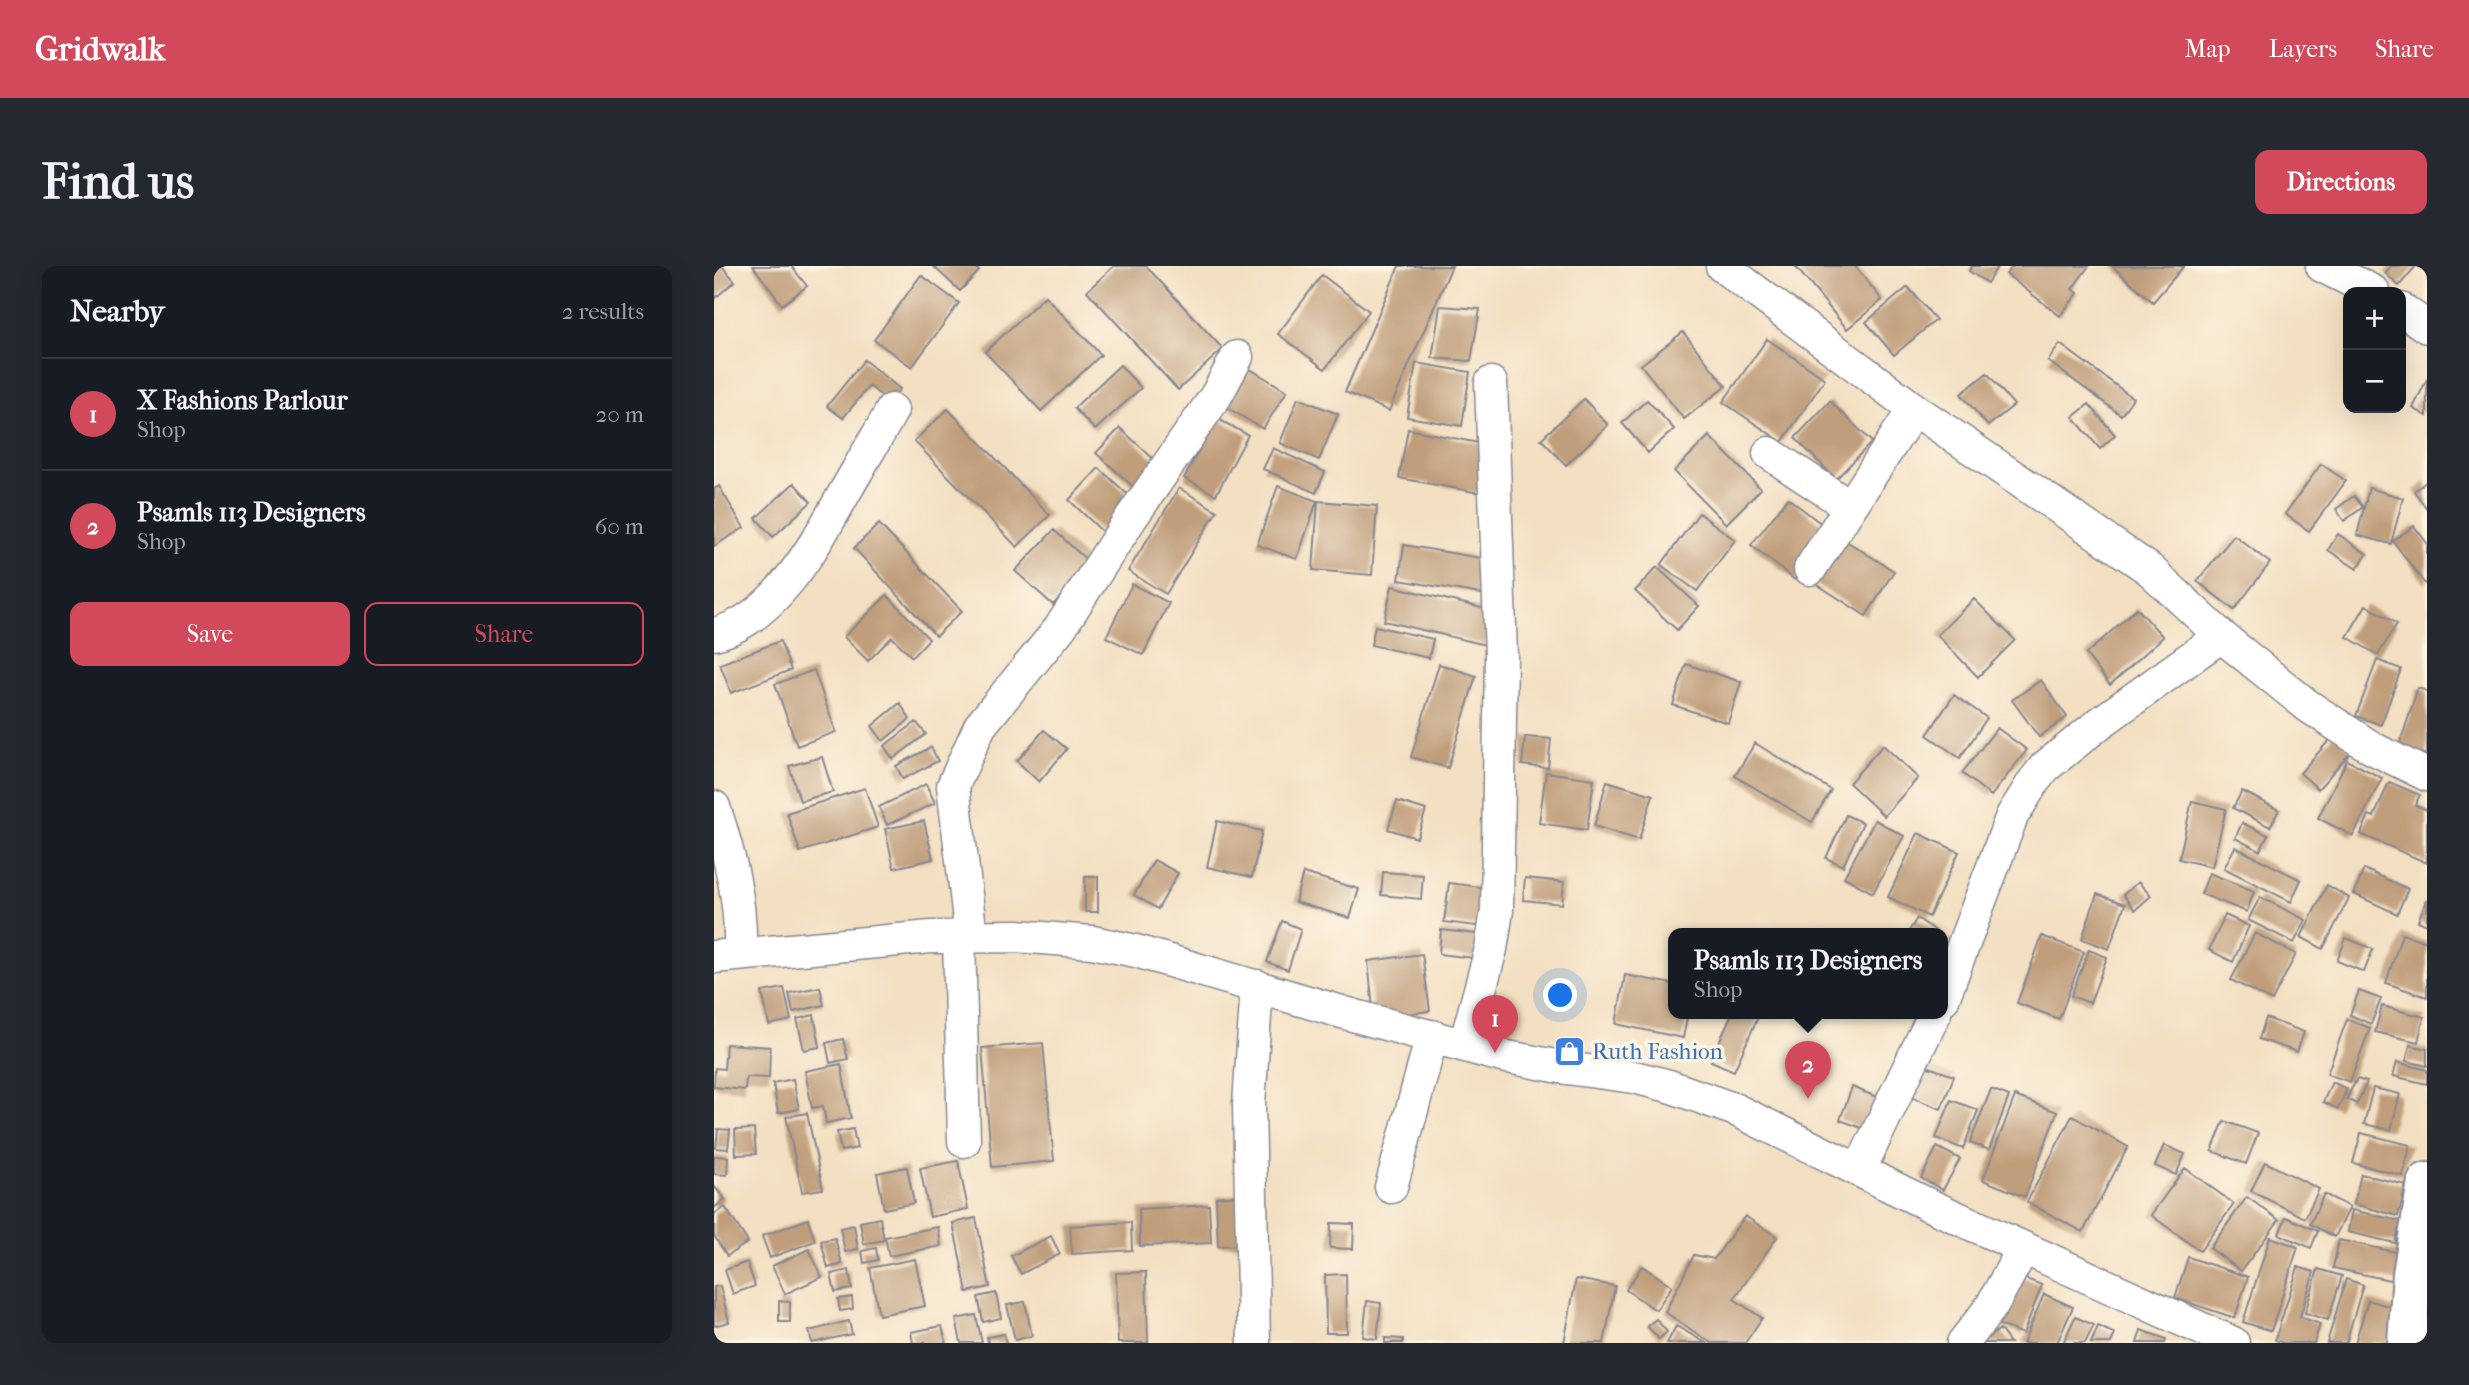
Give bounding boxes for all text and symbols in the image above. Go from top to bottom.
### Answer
text: Gridwalk [35,30,165,69]
text: Map [2185,35,2231,63]
text: Layers [2269,35,2337,63]
text: Share [2375,35,2434,63]
button: Directions [2255,150,2427,214]
text: Find us [42,153,194,211]
map controls [2343,287,2406,413]
button: + [2343,287,2406,350]
text: Nearby [70,294,165,329]
text: 2 results [562,298,644,325]
button: − [2343,350,2406,413]
text: X Fashions Parlour [137,385,348,416]
text: 1 [89,401,97,428]
text: 20 m [595,401,644,428]
text: Shop [137,416,186,443]
text: Psamls 113 Designers [137,497,365,528]
text: 2 [87,513,99,540]
text: 60 m [595,513,644,540]
text: Shop [137,528,186,555]
button: Save [70,602,350,666]
button: Share [364,602,644,666]
popup [1668,928,1948,1019]
text: Psamls 113 Designers [1694,945,1922,976]
text: Shop [1694,976,1743,1003]
your location [1543,978,1577,1012]
pin: 1 [1472,995,1518,1053]
shop icon: Ruth Fashion [1552,1034,1586,1068]
place label: Ruth Fashion [1592,1038,1724,1065]
pin: 2 [1785,1041,1831,1099]

